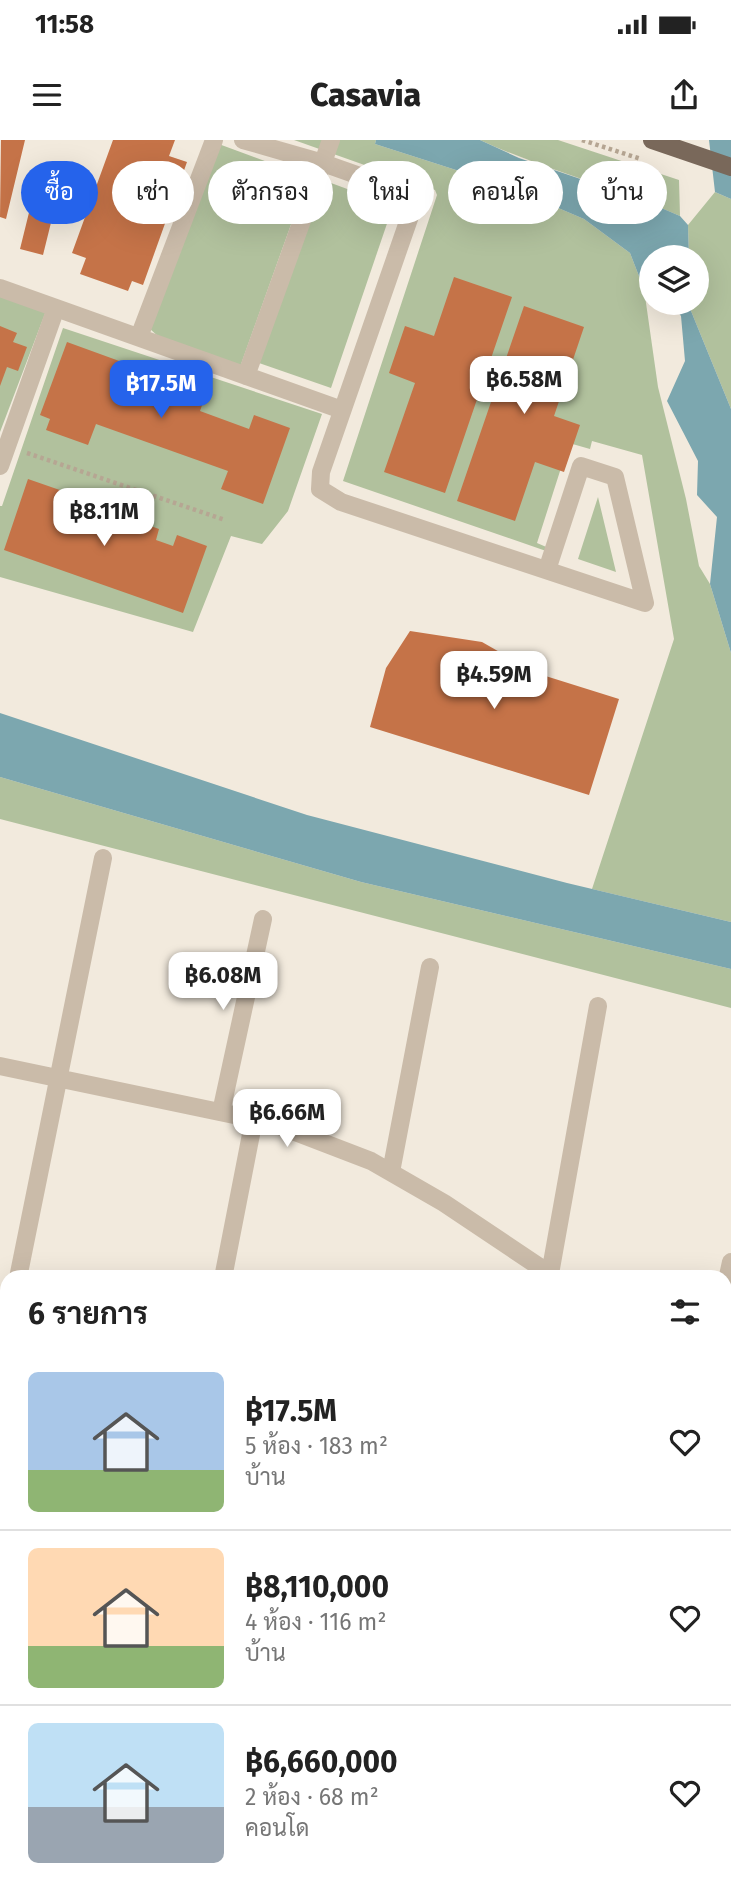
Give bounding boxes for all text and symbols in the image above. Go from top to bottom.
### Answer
text: 11:58 [35,9,94,40]
icon: menu [28,76,66,114]
text: Casavia [310,76,421,114]
icon: share [665,76,703,114]
chip: ซื้อ [21,161,98,224]
chip: เช่า [112,161,194,224]
chip: ตัวกรอง [208,161,333,224]
chip: ใหม่ [347,161,434,224]
chip: คอนโด [448,161,563,224]
chip: บ้าน [577,161,667,224]
map controls [639,245,709,315]
button: layers [639,245,709,315]
pin: ฿6.58M [467,356,581,416]
pin: ฿17.5M [104,360,218,420]
text: ฿6.58M [486,365,562,393]
text: ฿17.5M [126,369,196,397]
pin: ฿8.11M [47,488,161,548]
text: ฿8.11M [69,497,139,525]
pin: ฿4.59M [437,652,551,711]
text: ฿4.59M [456,660,532,688]
pin: ฿6.08M [166,952,280,1012]
text: ฿6.08M [185,961,261,989]
pin: ฿6.66M [230,1090,344,1149]
text: ฿6.66M [249,1098,325,1126]
icon: filters [666,1293,704,1331]
text: 6 รายการ [28,1296,148,1332]
text: ฿17.5M [245,1393,337,1429]
icon: home [84,1400,168,1484]
icon: heart [666,1423,704,1461]
text: 5 ห้อง · 183 m² [245,1432,388,1460]
text: บ้าน [245,1463,286,1491]
text: ฿8,110,000 [245,1569,389,1605]
icon: home [84,1576,168,1660]
icon: heart [666,1599,704,1637]
text: 4 ห้อง · 116 m² [245,1608,386,1636]
text: บ้าน [245,1639,286,1667]
text: ฿6,660,000 [245,1744,398,1780]
icon: home [84,1751,168,1835]
icon: heart [666,1774,704,1812]
text: 2 ห้อง · 68 m² [245,1783,379,1811]
text: คอนโด [245,1814,309,1842]

